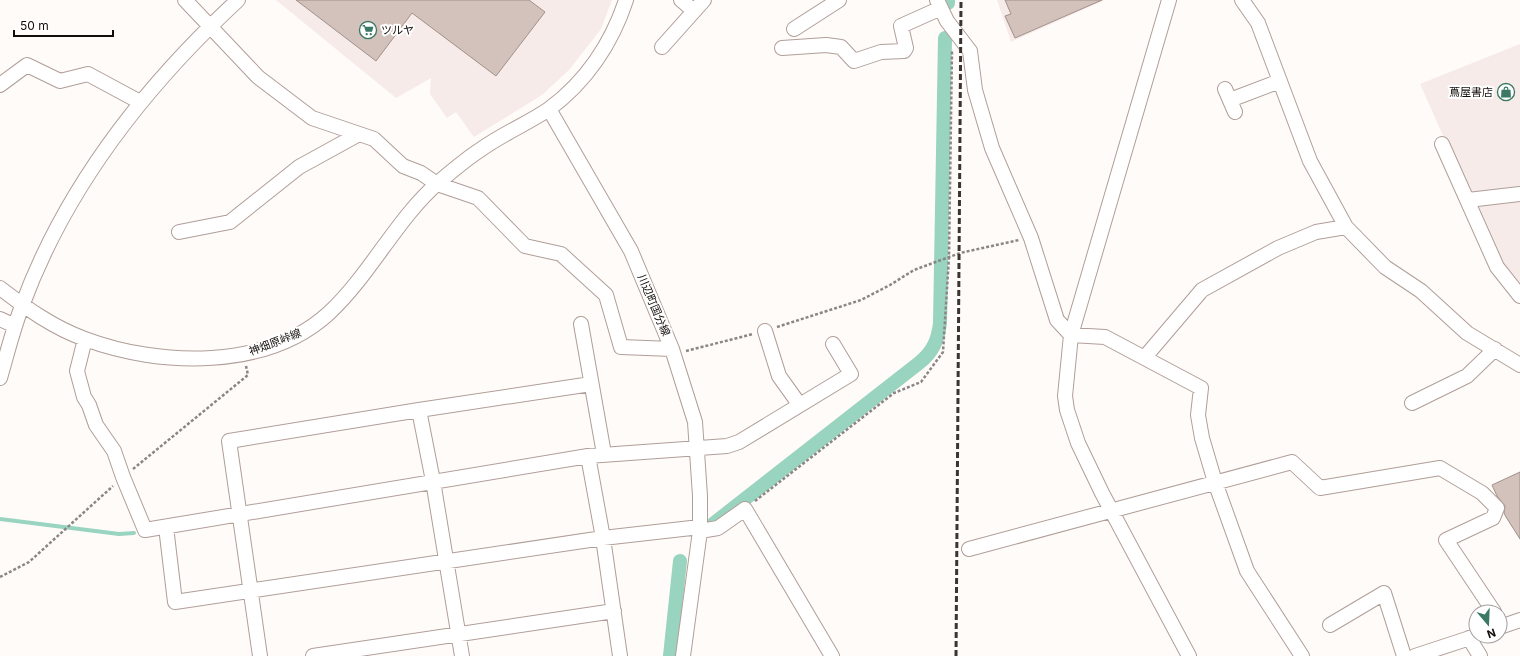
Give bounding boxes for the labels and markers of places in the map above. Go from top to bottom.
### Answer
supermarket icon: ツルヤ [358,20,378,40]
place label: ツルヤ [381,23,414,37]
shop icon: 蔦屋書店 [1496,82,1516,102]
place label: 蔦屋書店 [1449,85,1493,99]

